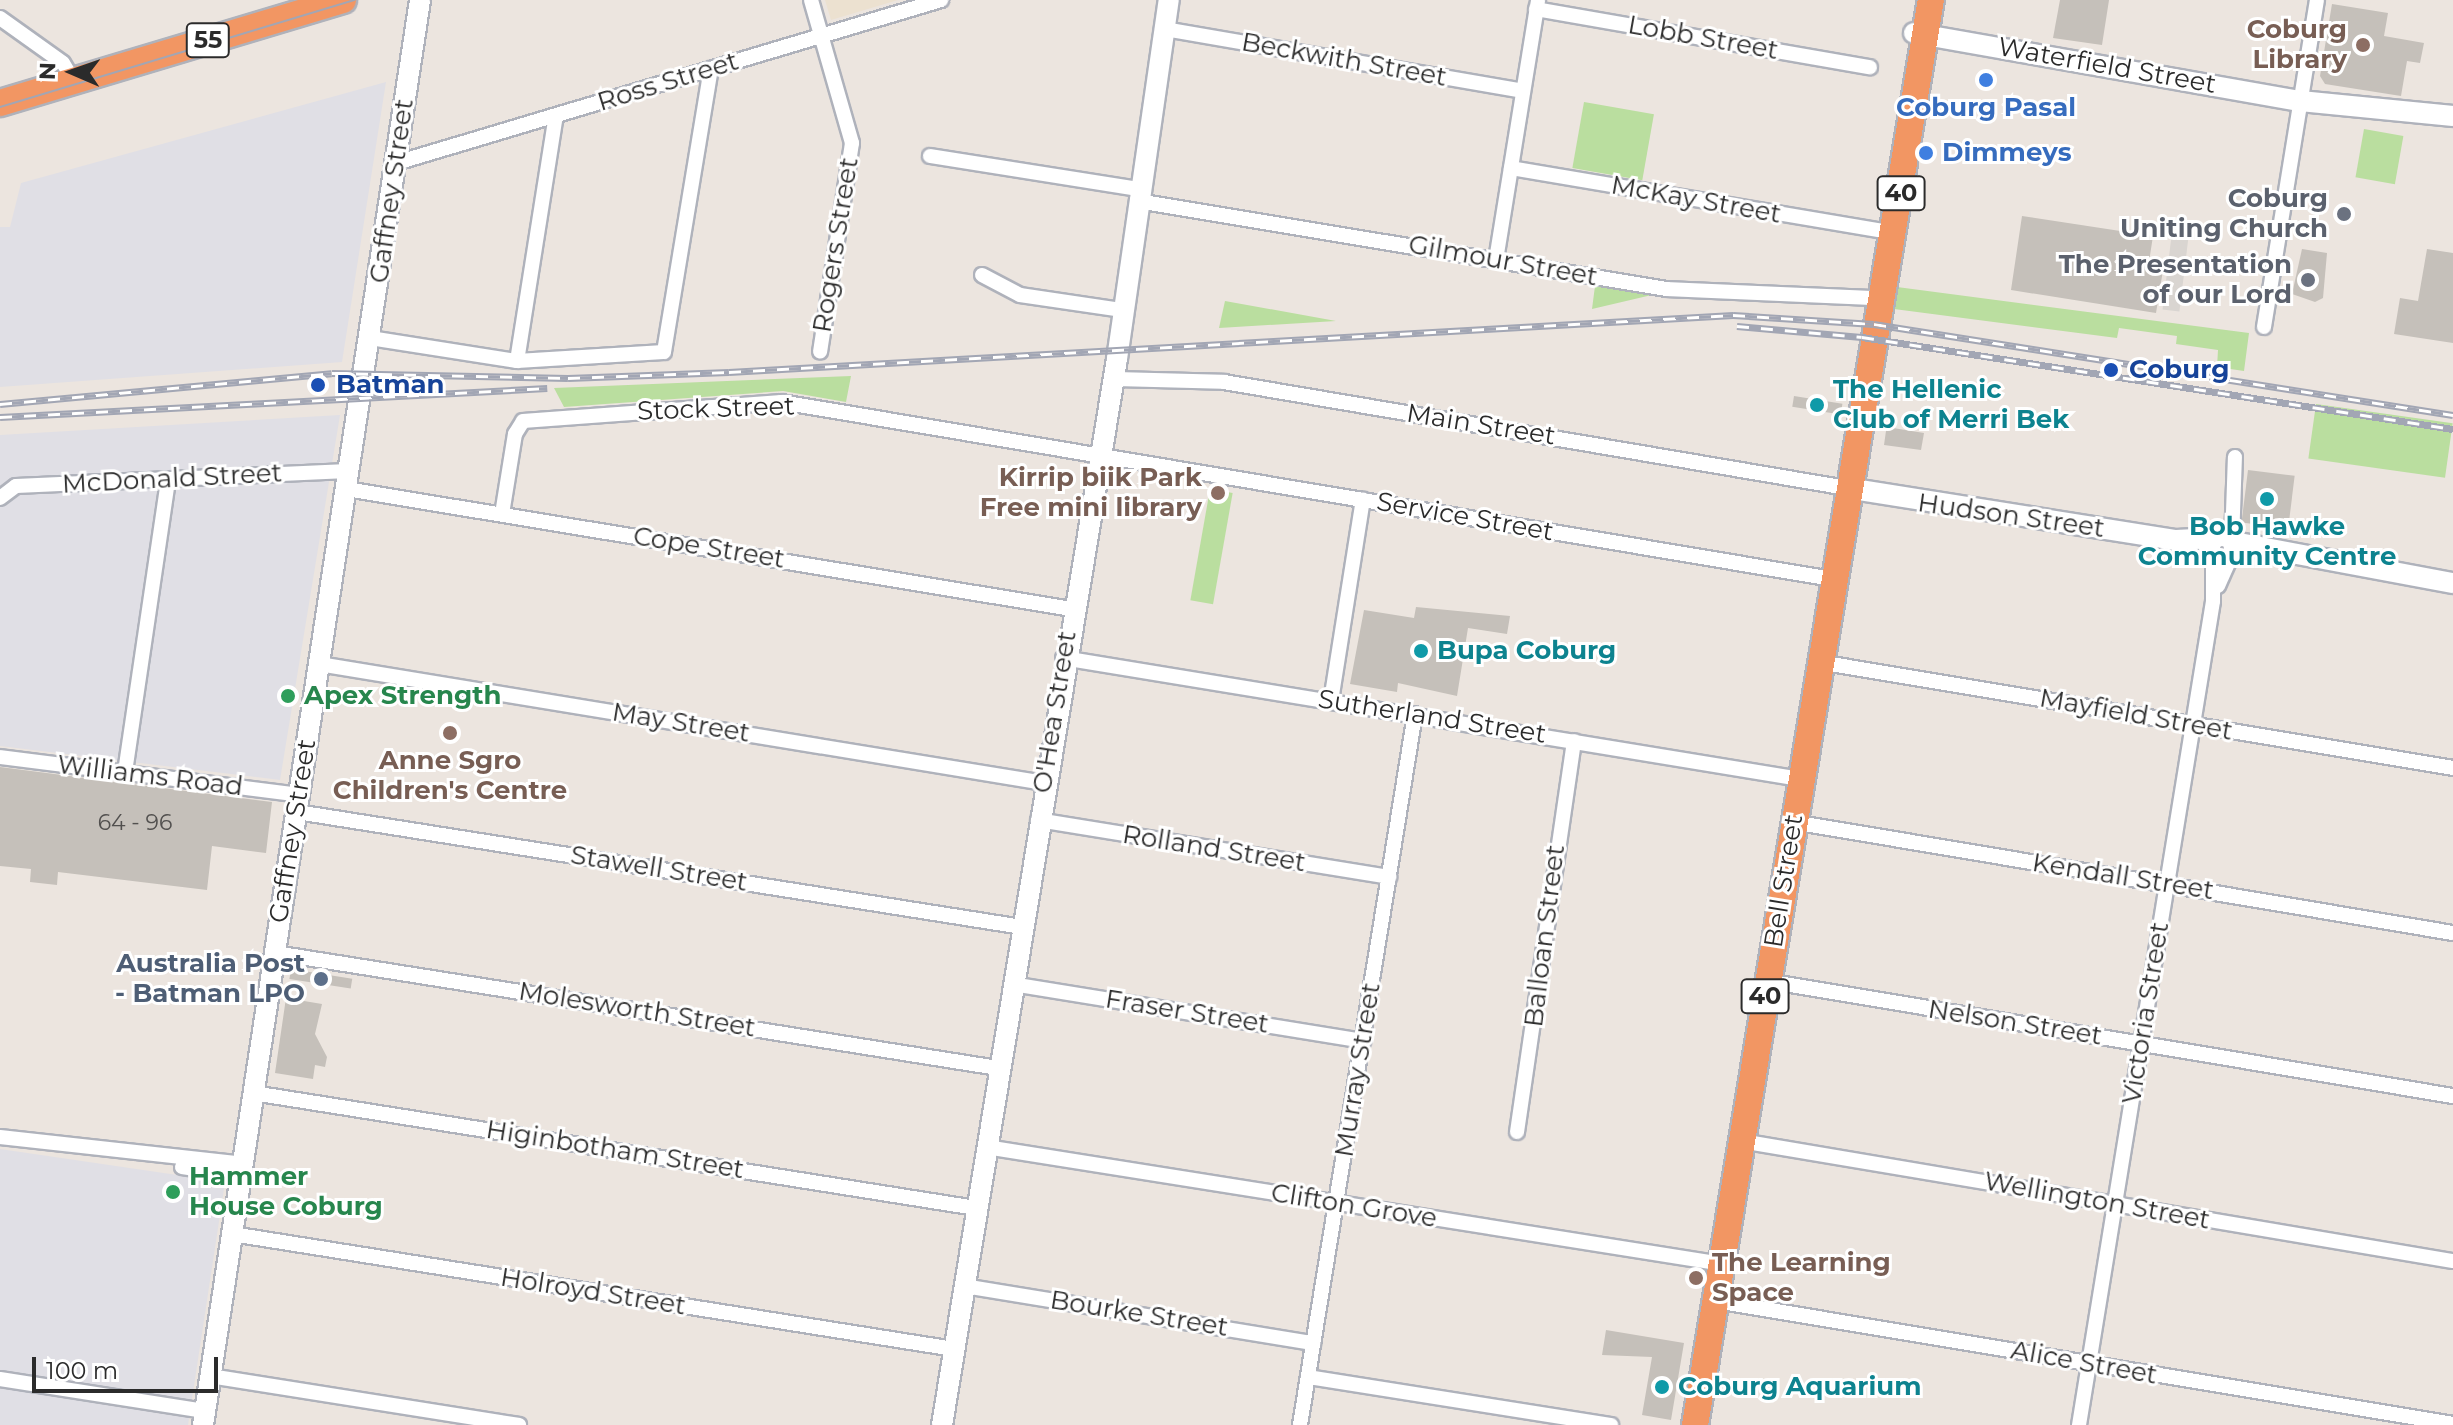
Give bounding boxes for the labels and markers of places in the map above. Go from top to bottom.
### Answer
place label: Coburg Library [2247,14,2347,76]
marker: Coburg Library [2354,36,2372,54]
marker: Coburg Pasal [1977,71,1995,89]
place label: Coburg Pasal [1896,92,2076,124]
place label: Dimmeys [1942,137,2072,169]
marker: Dimmeys [1917,144,1935,162]
place label: Coburg Uniting Church [2120,183,2328,244]
marker: Coburg Uniting Church [2335,205,2353,223]
place label: The Presentation of our Lord [2059,249,2292,310]
marker: The Presentation of our Lord [2299,271,2317,289]
place label: Coburg [2129,354,2229,386]
marker: Coburg [2100,359,2122,381]
place label: Batman [336,369,445,401]
marker: Batman [307,374,329,396]
place label: The Hellenic Club of Merri Bek [1833,374,2069,436]
marker: The Hellenic Club of Merri Bek [1808,396,1826,414]
place label: Kirrip biik Park Free mini library [980,462,1202,524]
marker: Kirrip biik Park Free mini library [1209,484,1227,502]
marker: Bob Hawke Community Centre [2258,490,2276,508]
place label: Bob Hawke Community Centre [2138,511,2396,572]
place label: Bupa Coburg [1437,635,1616,667]
marker: Bupa Coburg [1412,642,1430,660]
place label: Apex Strength [304,680,502,712]
marker: Apex Strength [279,687,297,705]
marker: Anne Sgro Children's Centre [441,724,459,742]
place label: Anne Sgro Children's Centre [333,745,567,806]
place label: Australia Post - Batman LPO [115,948,305,1010]
marker: Australia Post - Batman LPO [312,970,330,988]
place label: Hammer House Coburg [189,1161,383,1222]
marker: Hammer House Coburg [164,1183,182,1201]
place label: The Learning Space [1712,1247,1891,1308]
marker: The Learning Space [1687,1269,1705,1287]
place label: Coburg Aquarium [1678,1371,1921,1403]
marker: Coburg Aquarium [1653,1378,1671,1396]

